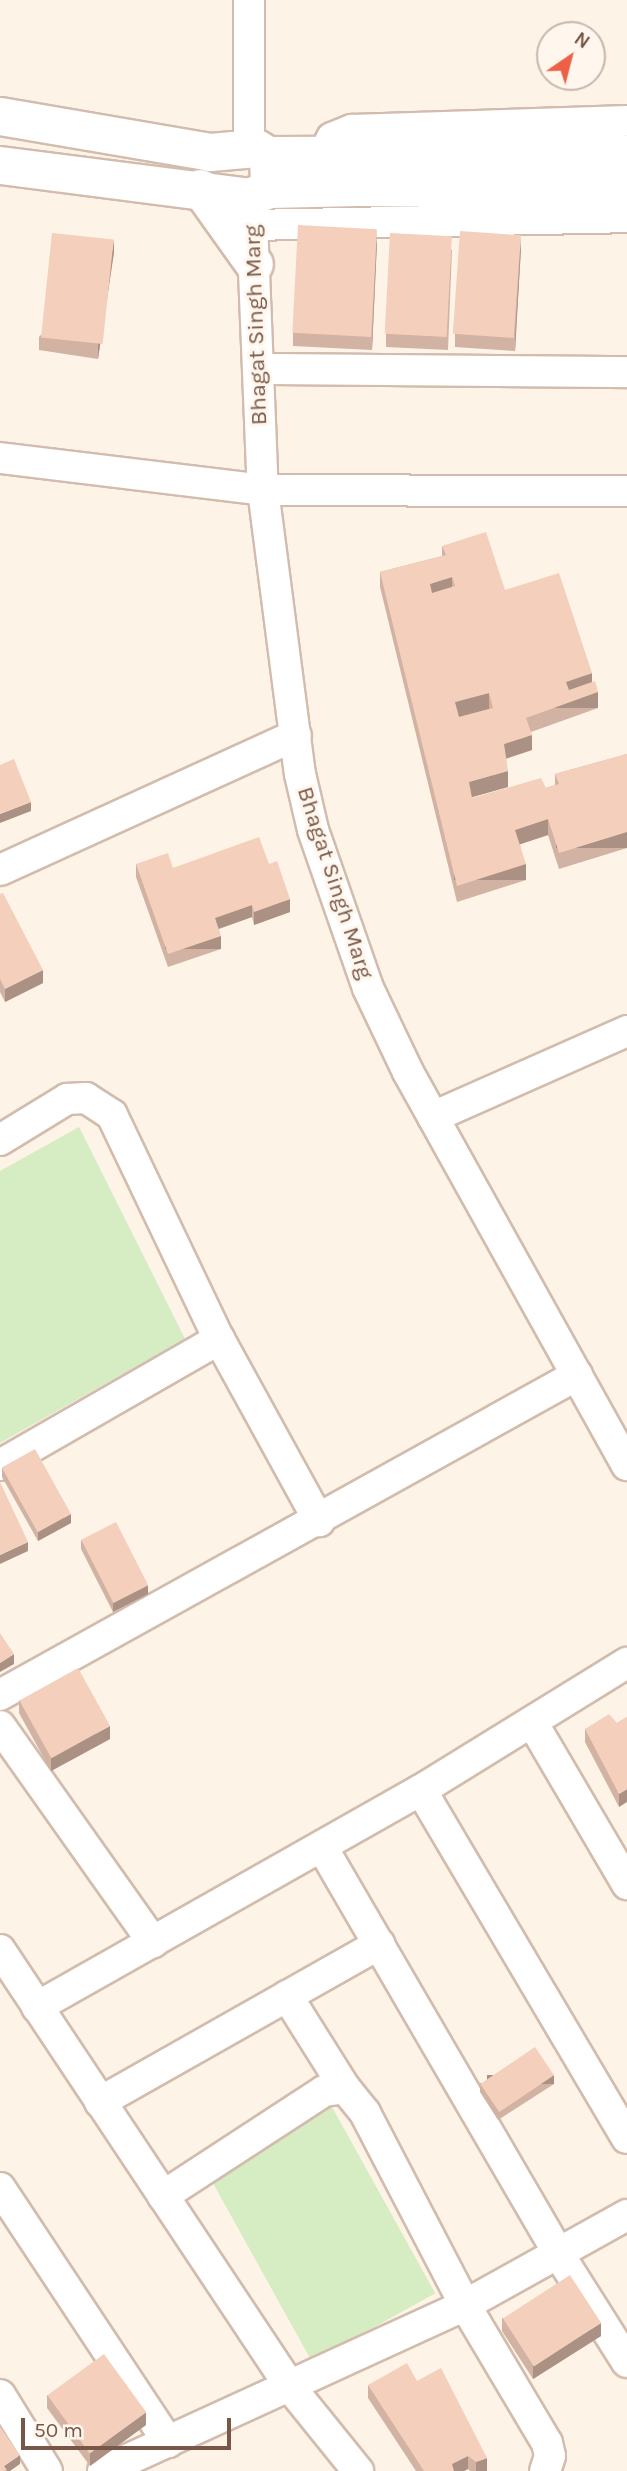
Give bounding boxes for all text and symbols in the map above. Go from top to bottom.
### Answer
north arrow [536,21,606,91]
text: N [570,28,594,53]
street label: Bhagat Singh Marg [239,224,273,426]
street label: Bhagat Singh Marg [291,783,379,983]
scale bar [24,2404,234,2448]
text: 50 m [34,2418,83,2442]

